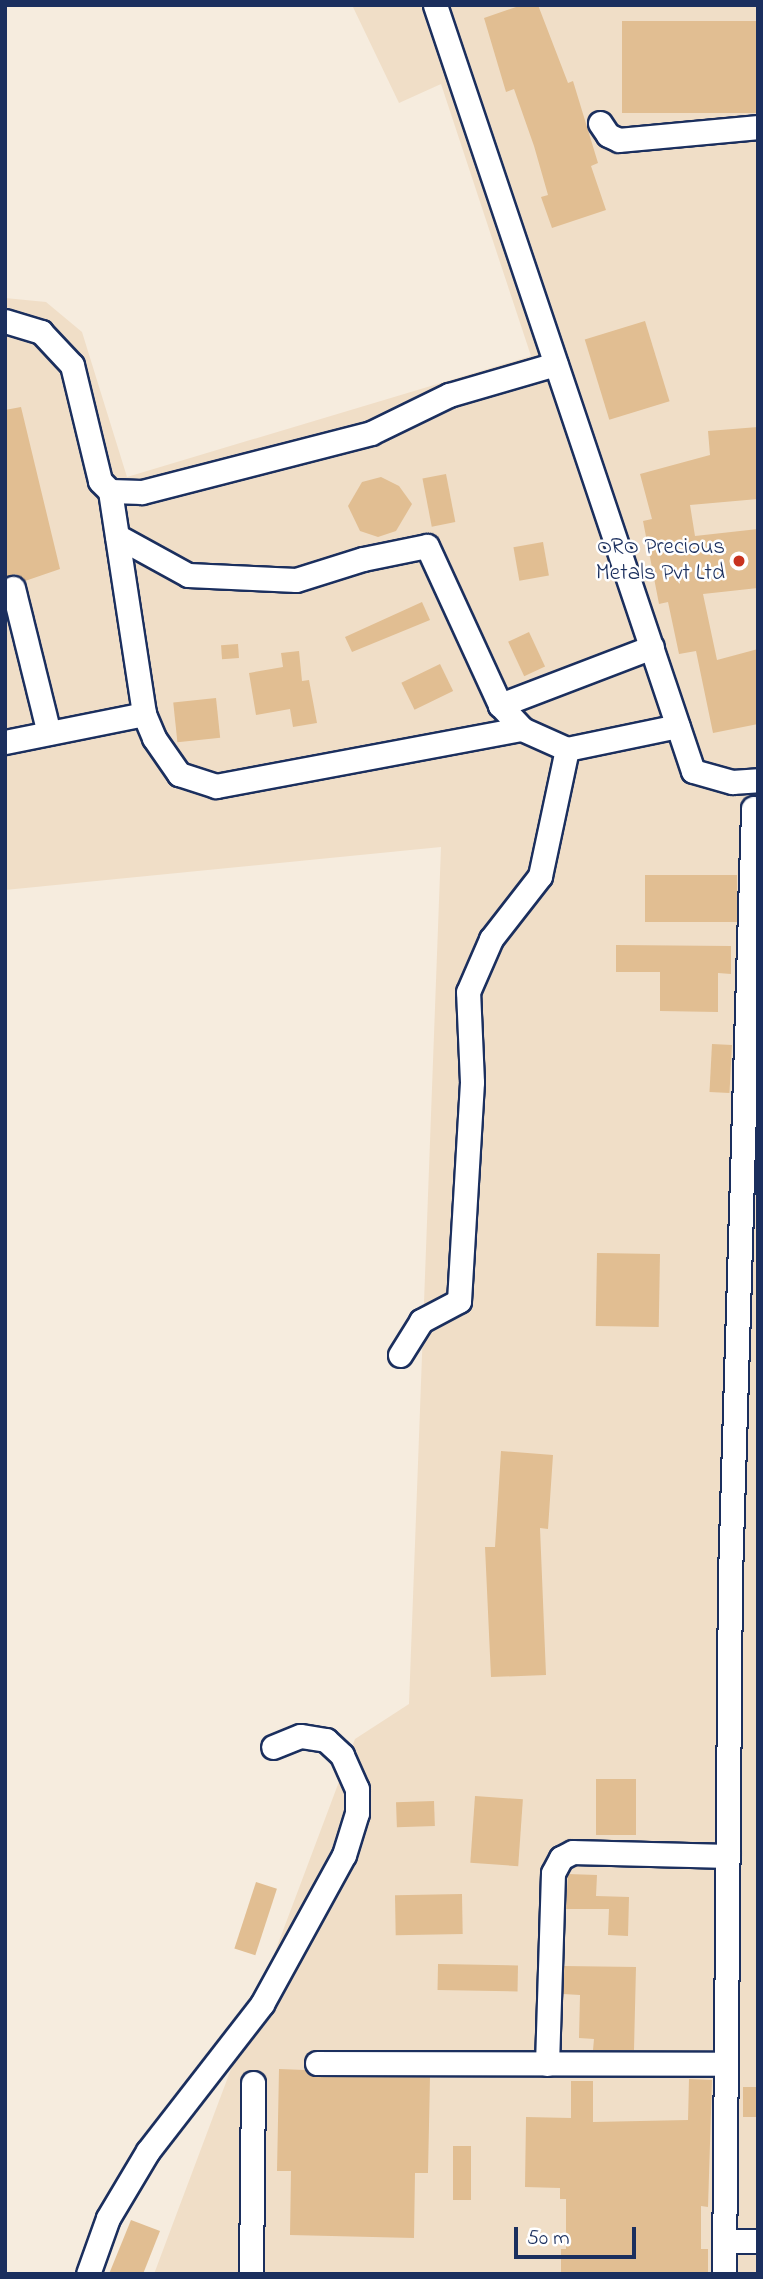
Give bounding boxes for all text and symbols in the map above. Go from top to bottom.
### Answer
place label: ORO Precious Metals Pvt Ltd [596,534,725,588]
marker: ORO Precious Metals Pvt Ltd [731,553,747,569]
scale bar [518,2212,640,2256]
text: 50 m [527,2224,570,2254]

